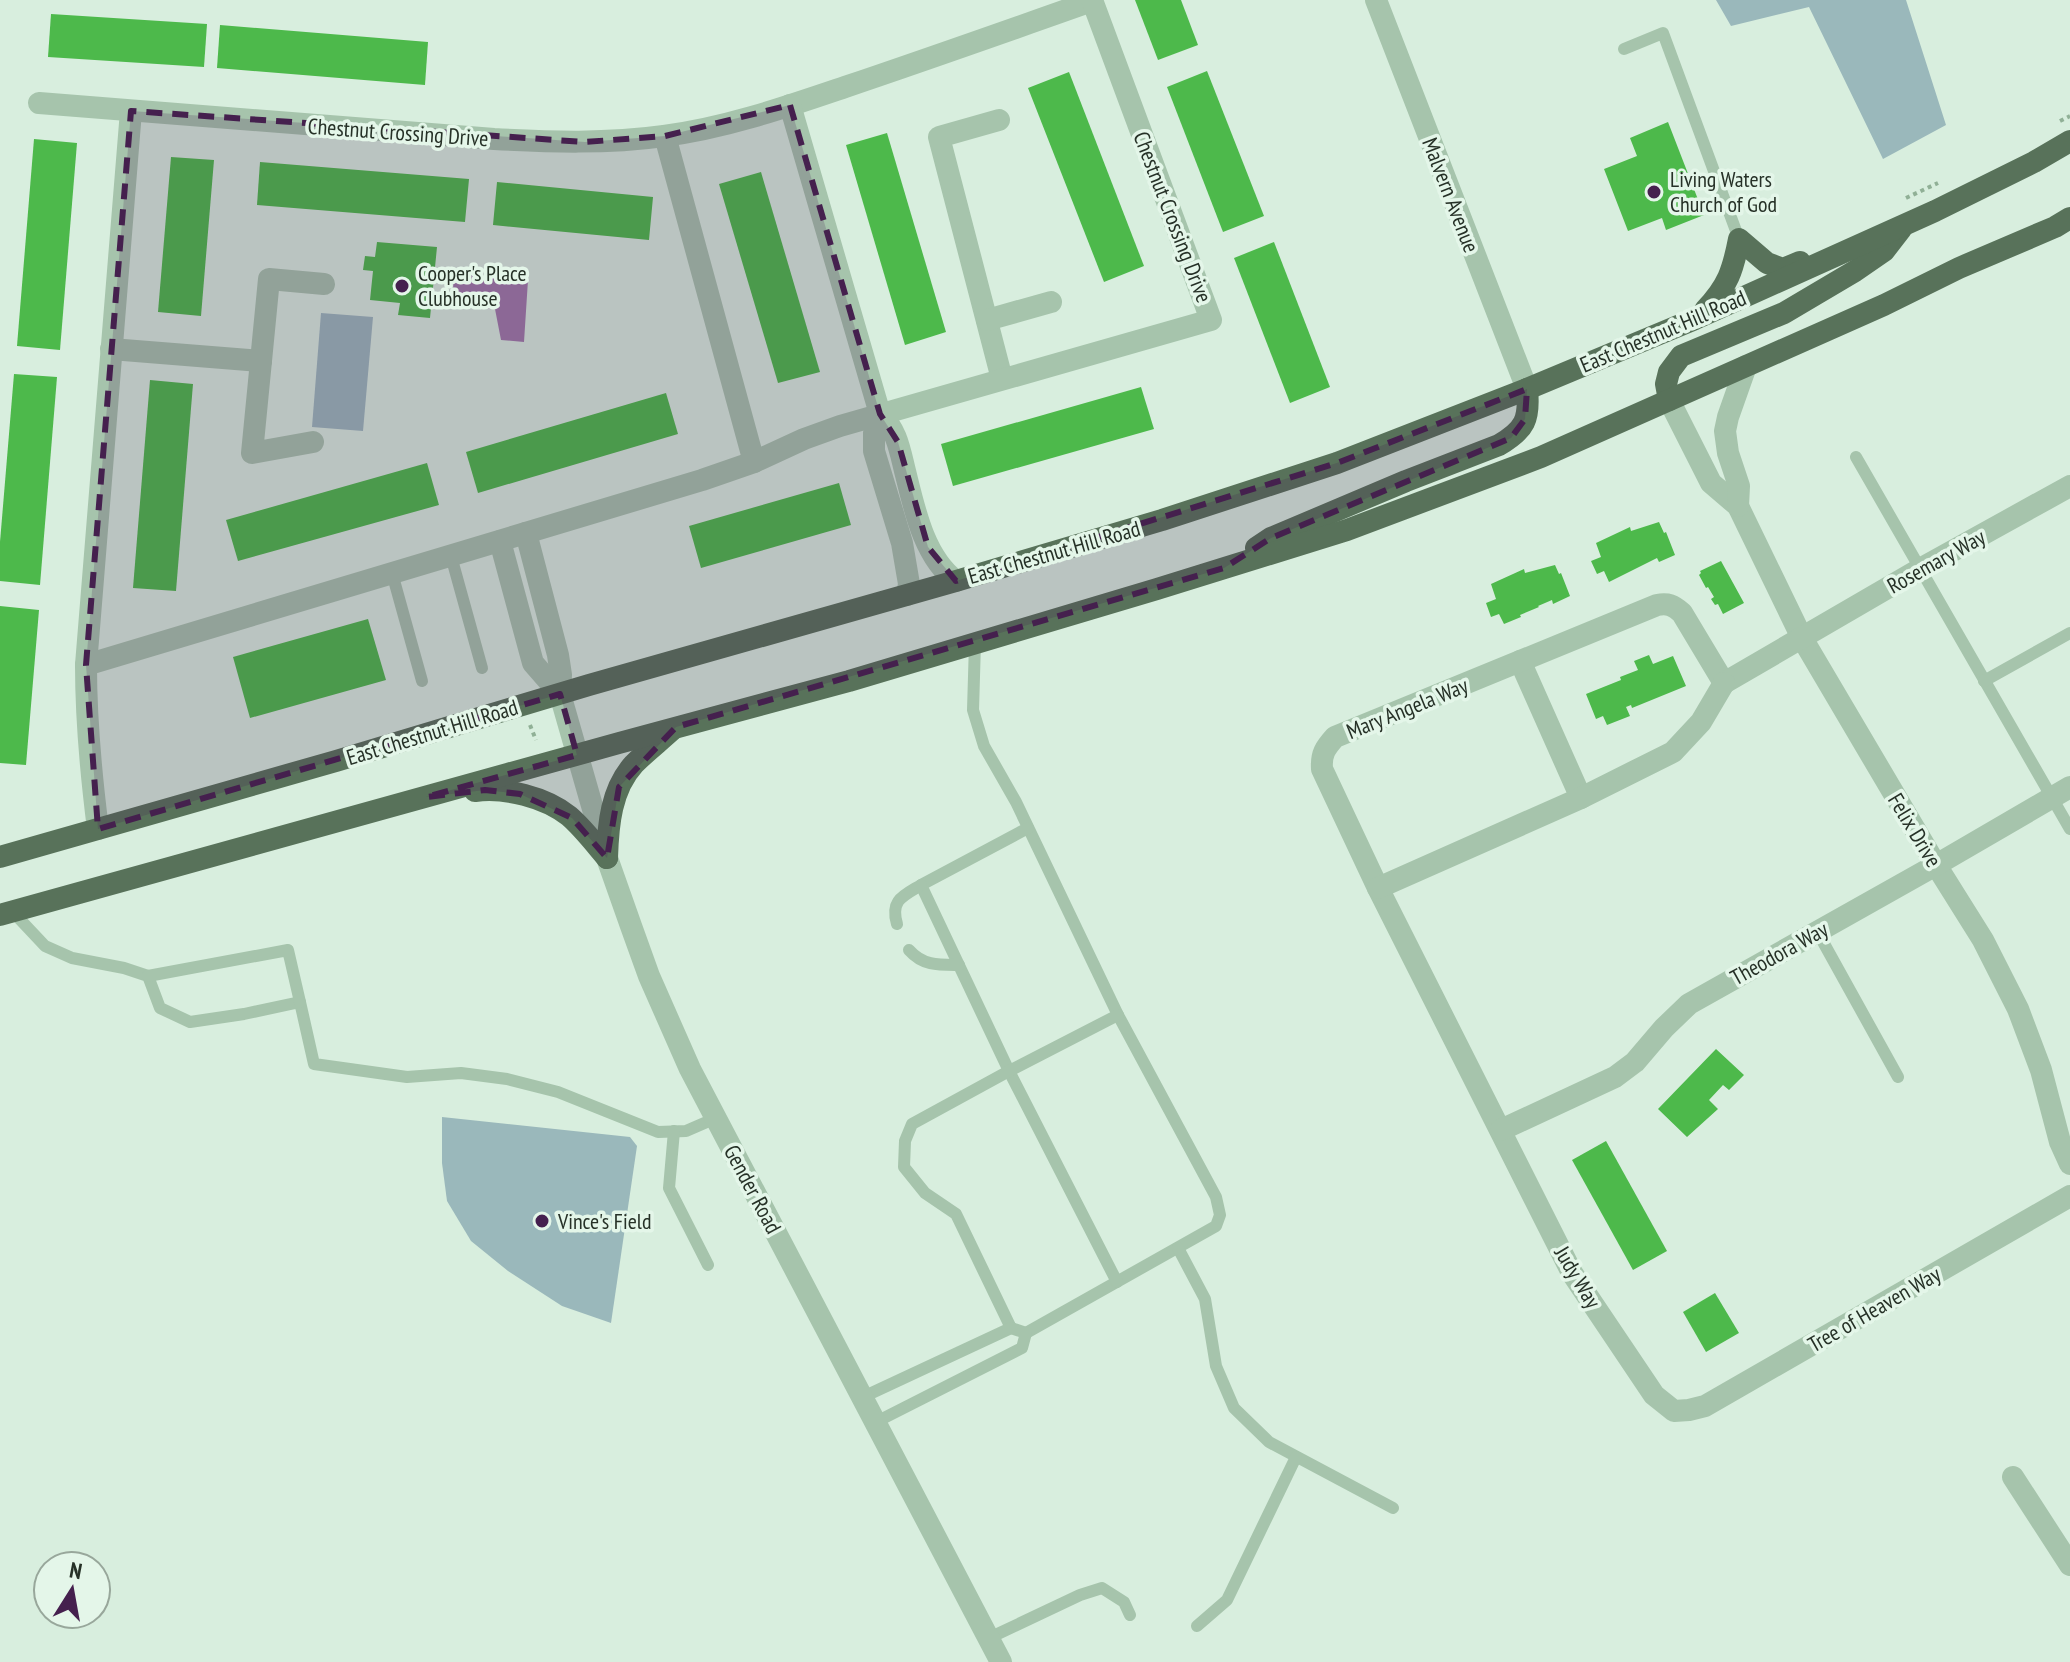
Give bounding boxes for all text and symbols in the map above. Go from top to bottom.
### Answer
street label: Chestnut Crossing Drive [307,112,489,152]
street label: Chestnut Crossing Drive [1127,127,1219,307]
street label: Malvern Avenue [1416,134,1486,256]
place label: Living Waters Church of God [1670,165,1777,218]
marker: Living Waters Church of God [1645,183,1663,201]
place label: Cooper's Place Clubhouse [418,259,526,312]
marker: Cooper's Place Clubhouse [393,277,411,295]
street label: East Chestnut Hill Road [1576,283,1750,379]
street label: East Chestnut Hill Road [965,514,1143,590]
street label: Rosemary Way [1882,522,1991,599]
street label: Mary Angela Way [1342,671,1473,745]
street label: East Chestnut Hill Road [343,693,521,771]
street label: Felix Drive [1882,788,1948,872]
street label: Theodora Way [1725,914,1833,991]
street label: Gender Road [718,1140,788,1238]
place label: Vince's Field [557,1207,651,1235]
marker: Vince's Field [533,1212,551,1230]
street label: Judy Way [1548,1240,1608,1314]
street label: Tree of Heaven Way [1803,1259,1946,1358]
north arrow [32,1550,112,1630]
text: N [67,1555,84,1585]

